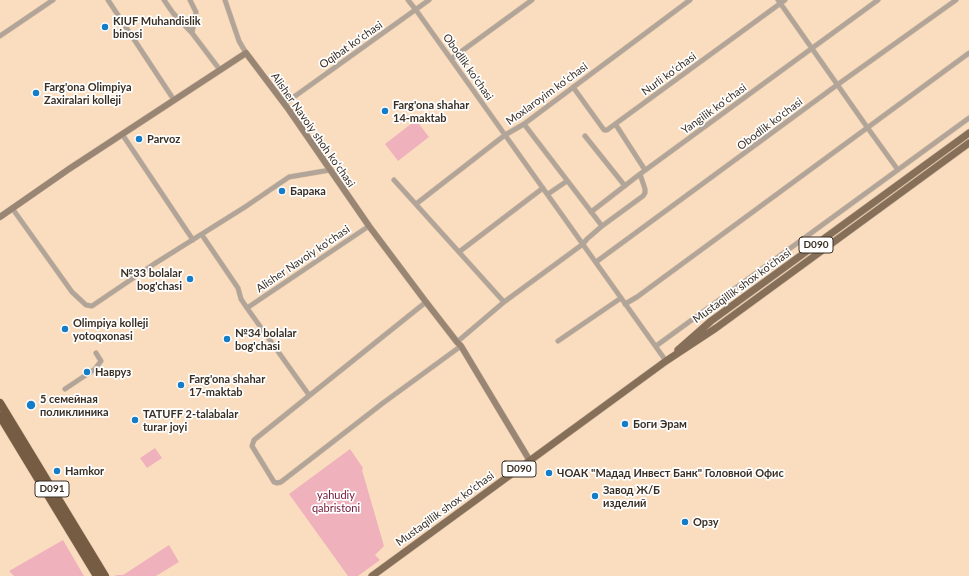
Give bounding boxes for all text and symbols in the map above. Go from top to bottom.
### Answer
place label: KIUF Muhandislik binosi [113,14,201,40]
street label: Oqibat koʻchasi [317,18,385,72]
marker: KIUF Muhandislik binosi [100,22,110,32]
street label: Obodlik ko'chasi [440,31,496,103]
street label: Nurli koʻchasi [639,50,699,98]
street label: Moxlaroyim koʻchasi [504,60,590,128]
street label: Alisher Navoiy shoh koʻchasi [268,70,358,190]
place label: Farg'ona Olimpiya Zaxiralari kolleji [44,80,132,106]
street label: Yangilik koʻchasi [679,81,749,137]
marker: Farg'ona Olimpiya Zaxiralari kolleji [31,88,41,98]
street label: Obodlik ko'chasi [735,95,805,153]
place label: Farg'ona shahar 14-maktab [393,98,469,124]
marker: Farg'ona shahar 14-maktab [380,106,390,116]
place label: Parvoz [147,132,180,146]
marker: Parvoz [134,134,144,144]
place label: Барака [290,184,326,198]
marker: Барака [277,186,287,196]
street label: Alisher Navoiy ko'chasi [254,223,352,295]
road number: D090 [799,237,833,253]
street label: Mustaqillik shox ko'chasi [690,246,794,326]
place label: №33 bolalar bog'chasi [120,266,182,292]
marker: №33 bolalar bog'chasi [185,274,195,284]
place label: Olimpiya kolleji yotoqxonasi [73,316,148,342]
marker: Olimpiya kolleji yotoqxonasi [60,324,70,334]
place label: №34 bolalar bog'chasi [235,326,297,352]
marker: №34 bolalar bog'chasi [222,334,232,344]
place label: Навруз [95,365,131,379]
marker: Навруз [82,367,92,377]
place label: Farg'ona shahar 17-maktab [189,372,265,398]
marker: Farg'ona shahar 17-maktab [176,380,186,390]
place label: 5 семейная поликлиника [40,392,109,418]
marker: 5 семейная поликлиника [25,399,37,411]
place label: TATUFF 2-talabalar turar joyi [143,407,238,433]
marker: TATUFF 2-talabalar turar joyi [130,415,140,425]
place label: Боги Эрам [633,417,687,431]
marker: Боги Эрам [620,419,630,429]
road number: D090 [502,461,536,477]
place label: Hamkor [65,464,104,478]
marker: Hamkor [52,466,62,476]
place label: ЧОАК "Мадад Инвест Банк" Головной Офис [557,466,784,480]
marker: ЧОАК "Мадад Инвест Банк" Головной Офис [544,468,554,478]
street label: Mustaqillik shox ko'chasi [393,469,497,549]
road number: D091 [35,481,69,497]
place label: Завод Ж/Б изделий [603,483,660,509]
park label: yahudiy qabristoni [312,488,360,514]
marker: Завод Ж/Б изделий [590,491,600,501]
place label: Орзу [693,515,719,529]
marker: Орзу [680,517,690,527]

